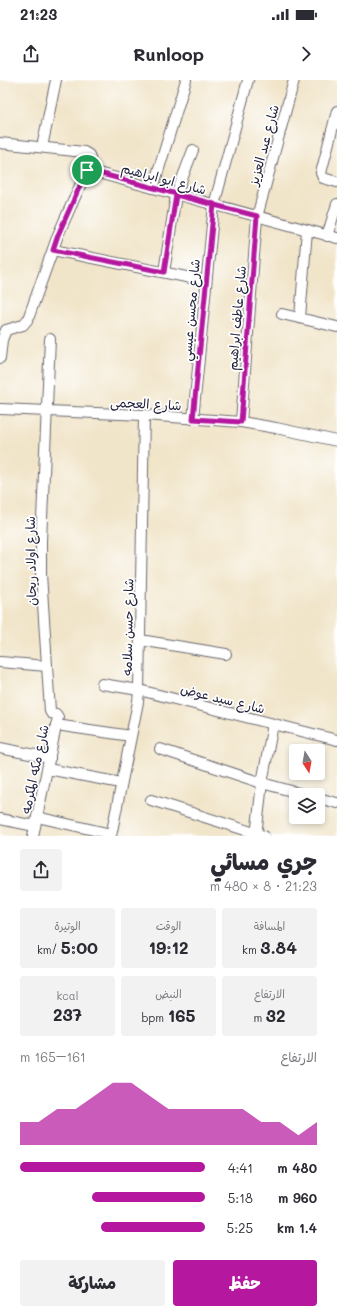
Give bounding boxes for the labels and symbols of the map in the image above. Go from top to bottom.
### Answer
street label: شارع عبد العزيز [244,103,284,189]
pin [70,153,104,187]
street label: شارع ابو ابراهيم [119,159,208,200]
street label: شارع محسن عيسي [177,258,207,362]
street label: شارع عاطف ابراهيم [223,265,252,371]
street label: شارع العجمى [110,393,182,415]
street label: شارع اولاد ريحان [21,516,41,606]
street label: شارع حسن سلامه [118,578,138,676]
street label: شارع سيد عوض [178,679,267,719]
street label: شارع مكه المكرمه [16,723,54,815]
north arrow [289,744,325,780]

